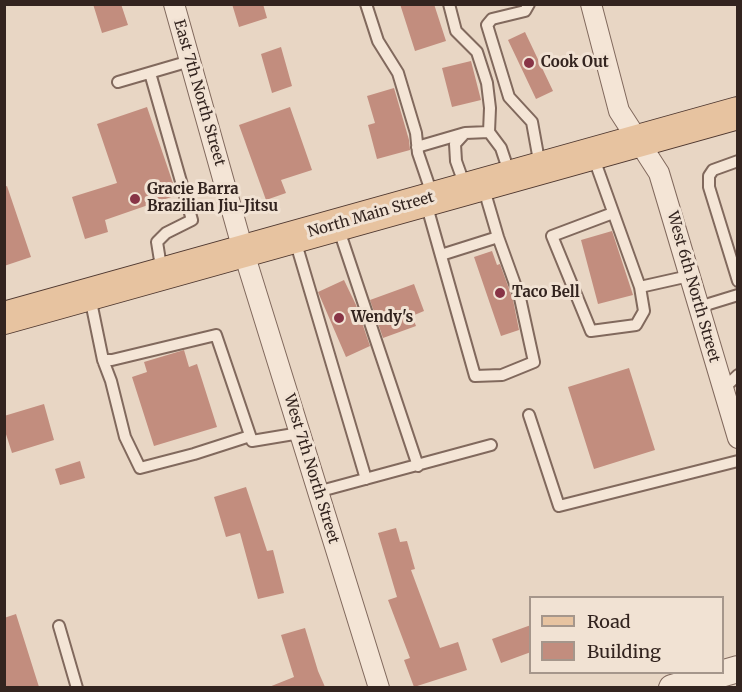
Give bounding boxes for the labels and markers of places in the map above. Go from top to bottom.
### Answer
place label: Cook Out [541,54,609,72]
marker: Cook Out [522,56,536,70]
place label: Gracie Barra Brazilian Jiu-Jitsu [147,181,278,216]
marker: Gracie Barra Brazilian Jiu-Jitsu [128,192,142,206]
place label: Taco Bell [512,284,580,302]
marker: Taco Bell [493,286,507,300]
place label: Wendy's [351,309,413,327]
marker: Wendy's [332,311,346,325]

